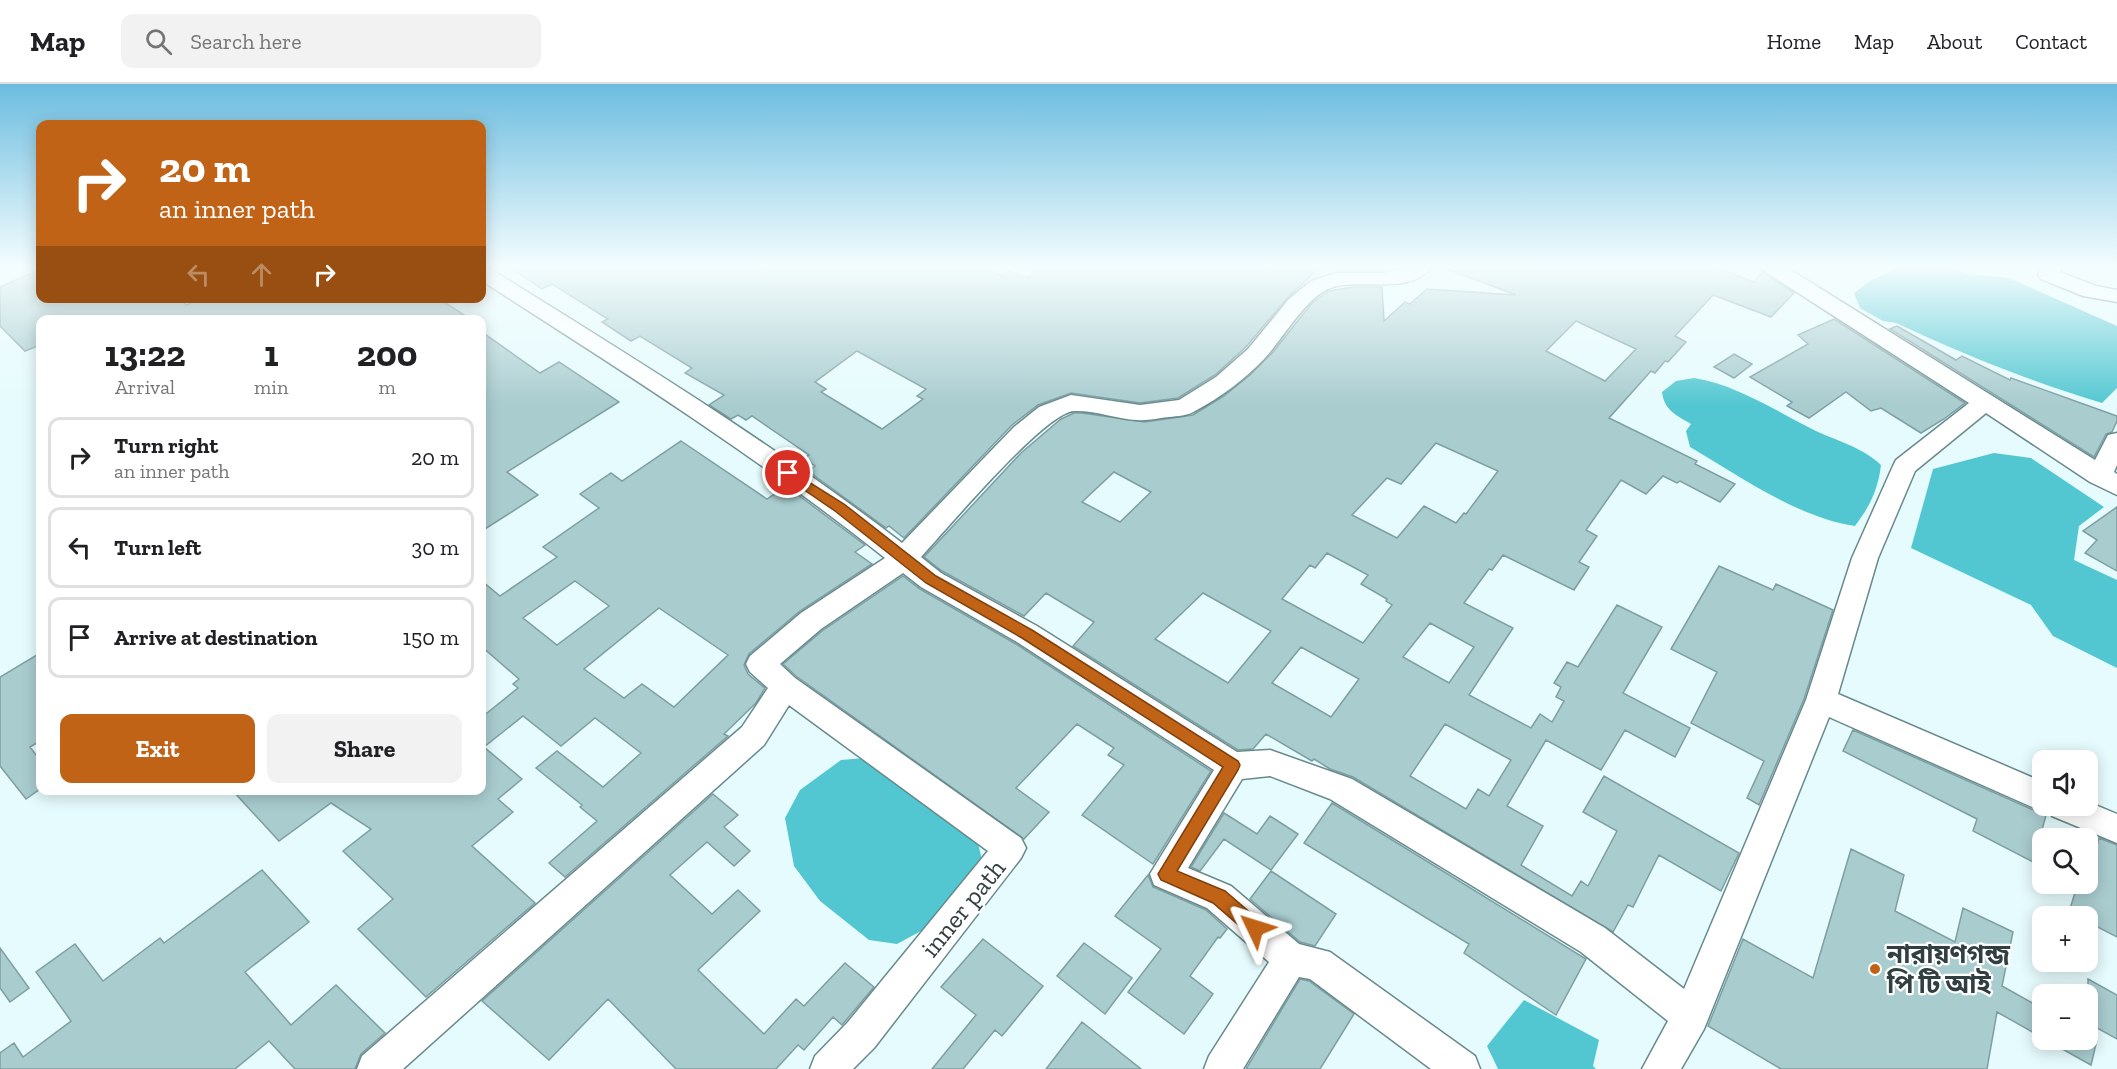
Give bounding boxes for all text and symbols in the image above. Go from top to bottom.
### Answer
search box [121,14,541,68]
text: Map [30,25,85,58]
icon: search [142,25,175,58]
text: Search here [190,28,302,55]
text: Home [1767,29,1821,54]
text: Map [1854,29,1894,54]
text: About [1927,29,1982,54]
text: Contact [2015,29,2087,54]
text: 20 m [159,142,250,193]
icon: right [60,144,138,222]
text: an inner path [159,193,315,225]
icon: left [182,258,215,291]
icon: ahead [245,258,278,291]
icon: right [308,258,341,291]
text: 13:22 [104,332,186,375]
text: 1 [264,332,279,375]
text: 200 [357,332,418,375]
text: Arrival [115,375,175,399]
text: min [254,375,288,399]
text: m [379,375,396,399]
text: Turn right [114,432,218,459]
icon: right [63,441,96,474]
text: 20 m [411,444,459,471]
pin [762,447,813,498]
icon: arrive [771,456,804,489]
text: an inner path [114,459,229,483]
icon: left [63,531,96,564]
text: Turn left [114,534,201,561]
text: 30 m [412,534,459,561]
icon: arrive [63,621,96,654]
text: Arrive at destination [114,624,317,651]
text: 150 m [403,624,459,651]
button: Exit [60,714,255,783]
button: Share [267,714,462,783]
map controls [2032,750,2098,1050]
button: sound [2032,750,2098,816]
button: search [2032,828,2098,894]
street label: inner path [914,852,1012,963]
position arrow [1223,896,1287,960]
button: + [2032,906,2098,972]
place label: নারায়ণগন্জ পি টি আই [1886,938,2011,1000]
marker: নারায়ণগন্জ পি টি আই [1868,962,1882,976]
button: − [2032,984,2098,1050]

